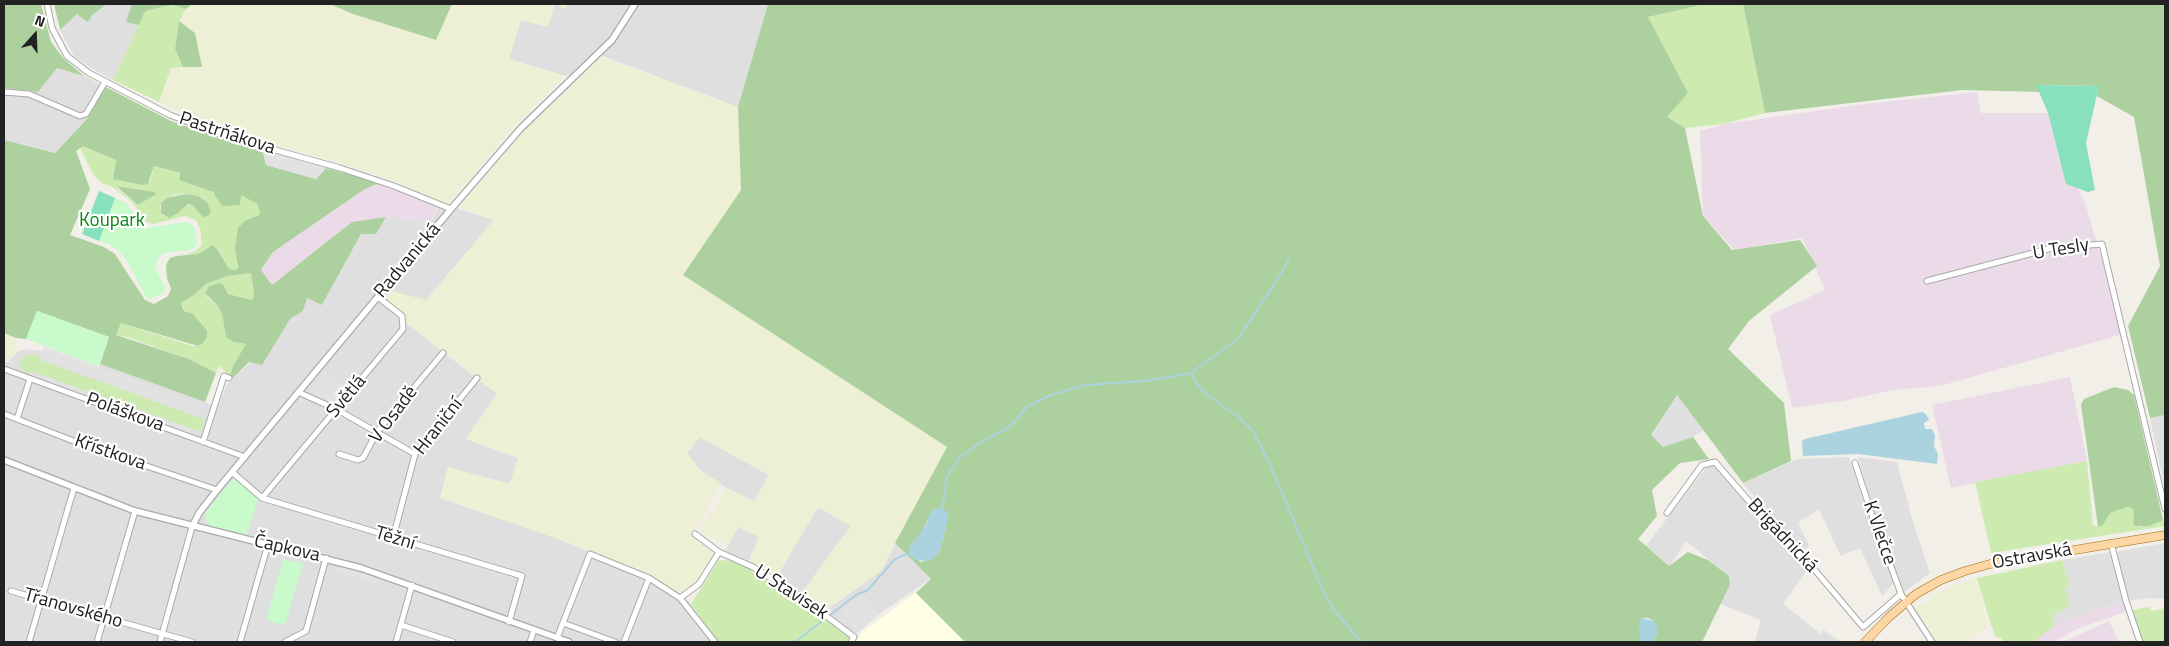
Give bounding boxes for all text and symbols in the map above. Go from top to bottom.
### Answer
text: N [32,9,48,32]
north arrow [10,10,60,60]
street label: Pastrňákova [176,108,278,160]
park label: Koupark [79,210,145,232]
street label: Radvanická [370,219,446,303]
street label: U Tesly [2031,234,2091,266]
street label: Světlá [322,371,372,423]
street label: V Osadě [365,382,423,448]
street label: Poláškova [83,388,167,438]
street label: Hraniční [410,394,468,460]
street label: Křístkova [71,430,149,476]
street label: Brigádnická [1742,494,1822,578]
street label: K Vlečce [1857,498,1901,568]
street label: Těžní [372,522,418,556]
street label: Čapkova [252,530,322,568]
street label: Ostravská [1990,539,2074,575]
street label: U Stavisek [750,561,832,625]
street label: Třanovského [21,584,125,634]

